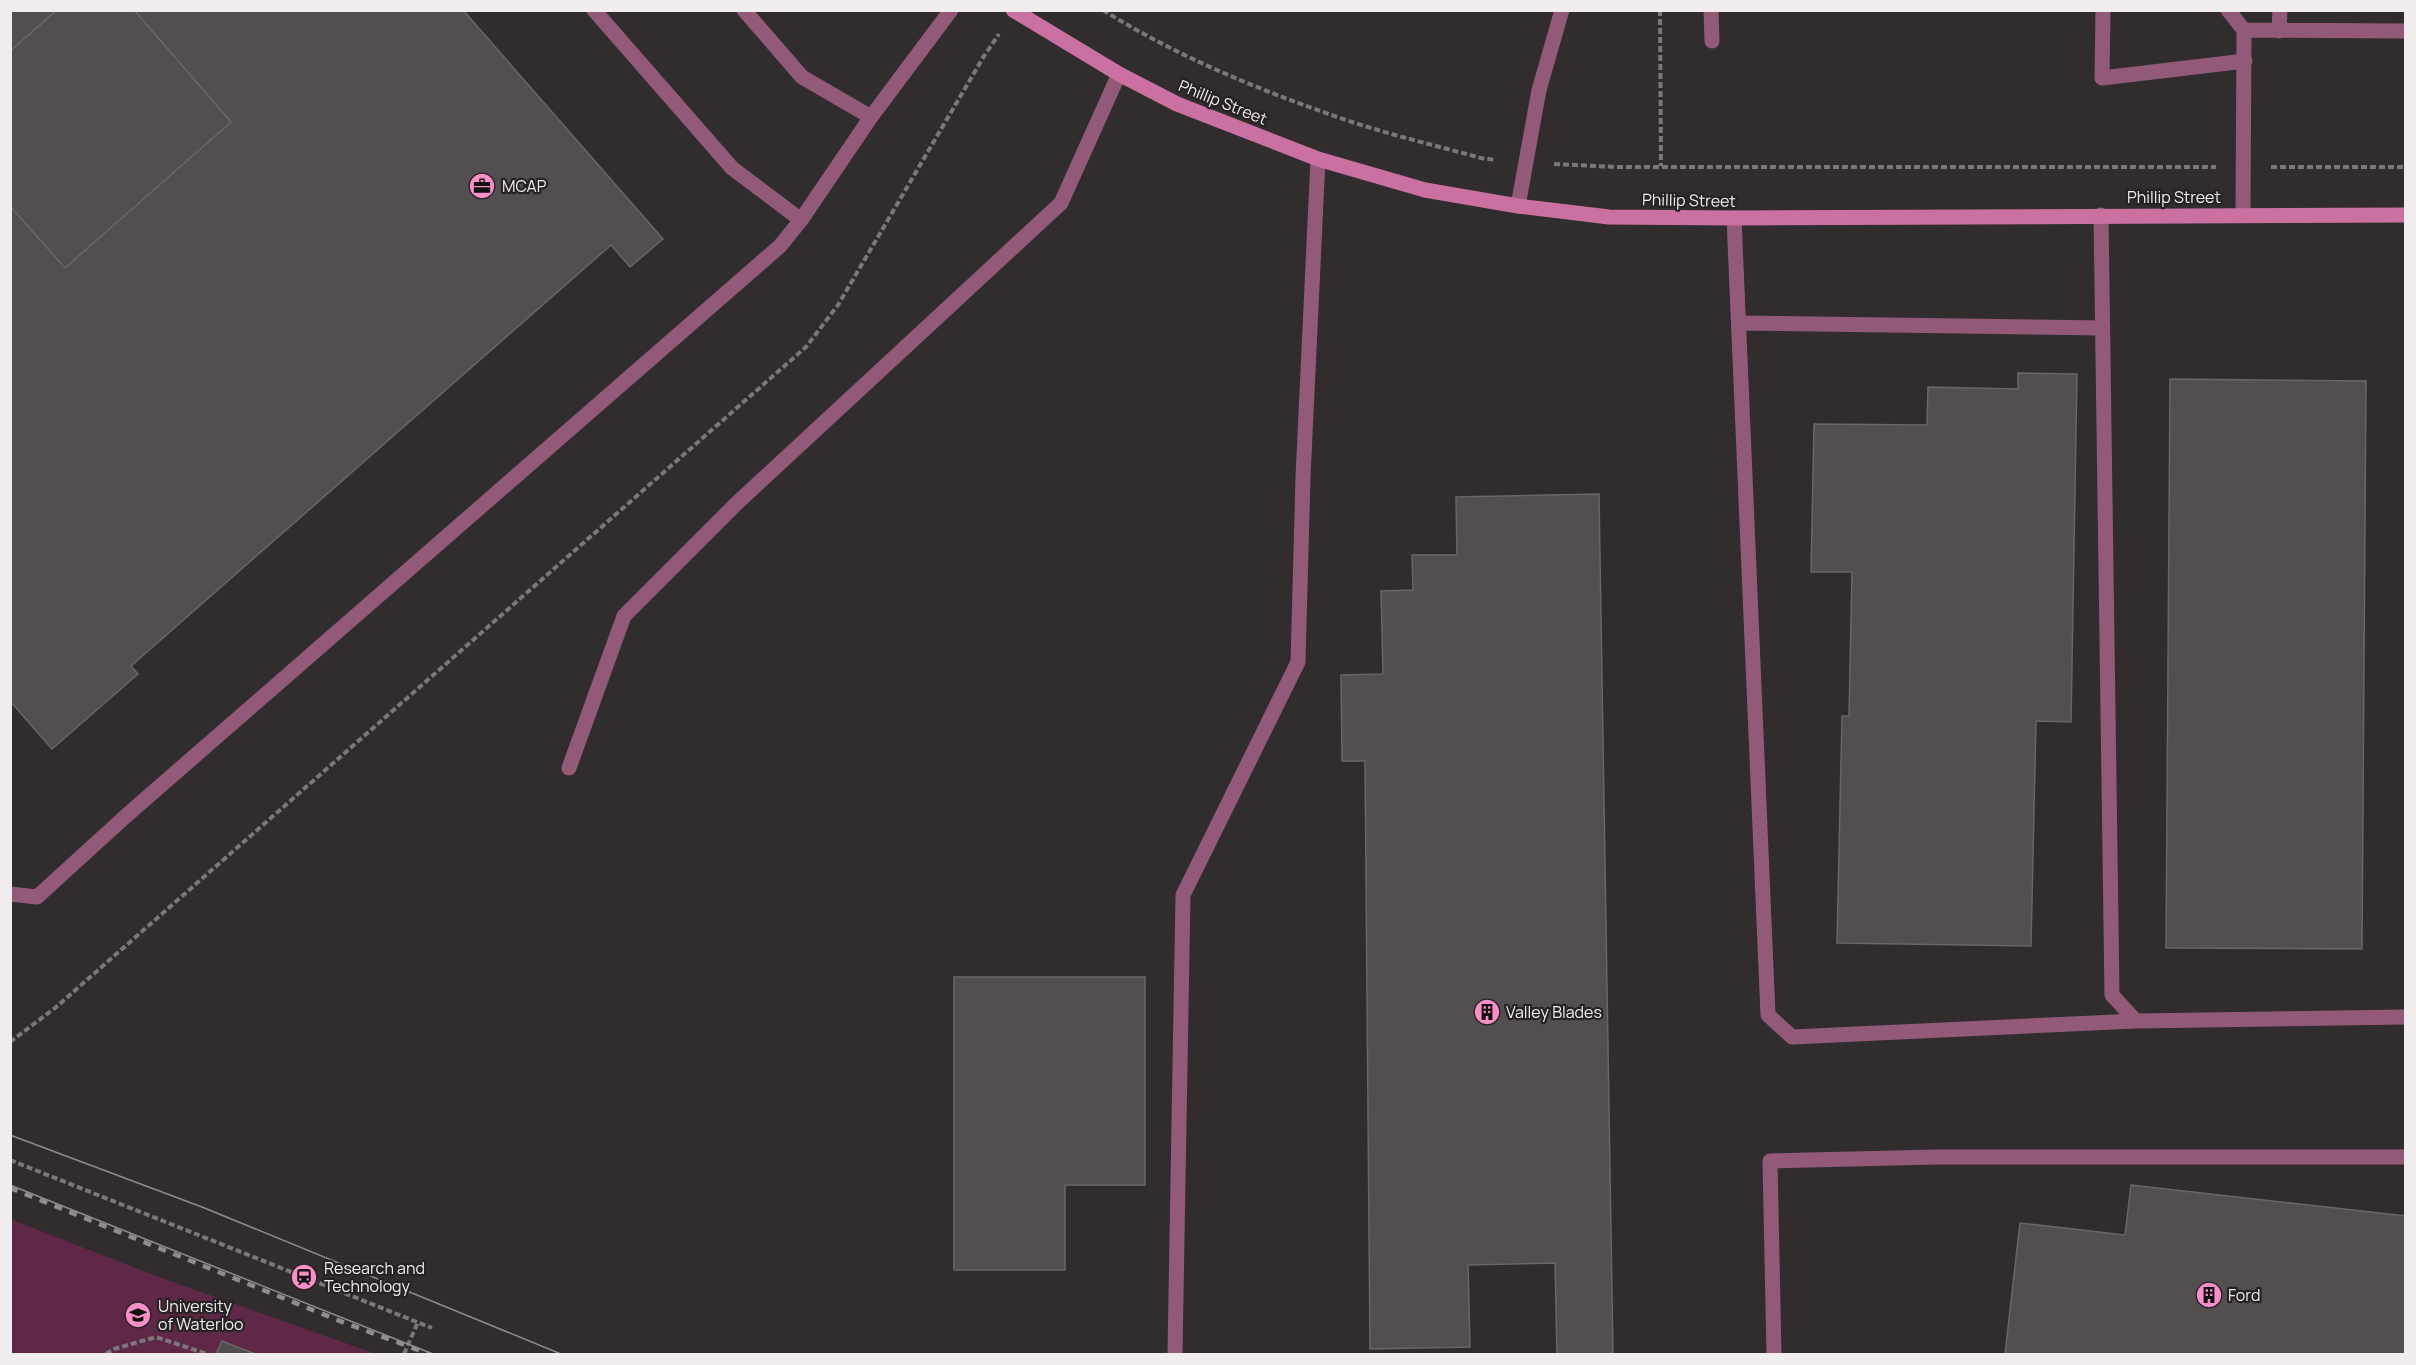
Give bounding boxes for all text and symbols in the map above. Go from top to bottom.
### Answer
street label: Phillip Street [1175,74,1271,130]
office icon: MCAP [467,171,497,201]
place label: MCAP [502,175,547,197]
street label: Phillip Street [2127,186,2221,208]
street label: Phillip Street [1642,188,1736,212]
building icon: Valley Blades [1472,997,1502,1027]
place label: Valley Blades [1506,1001,1602,1023]
place label: Research and Technology [324,1257,425,1297]
station icon: Research and Technology [289,1262,319,1292]
building icon: Ford [2194,1280,2224,1310]
place label: Ford [2228,1284,2260,1306]
place label: University of Waterloo [158,1295,243,1335]
school or university icon: University of Waterloo [123,1300,153,1330]

